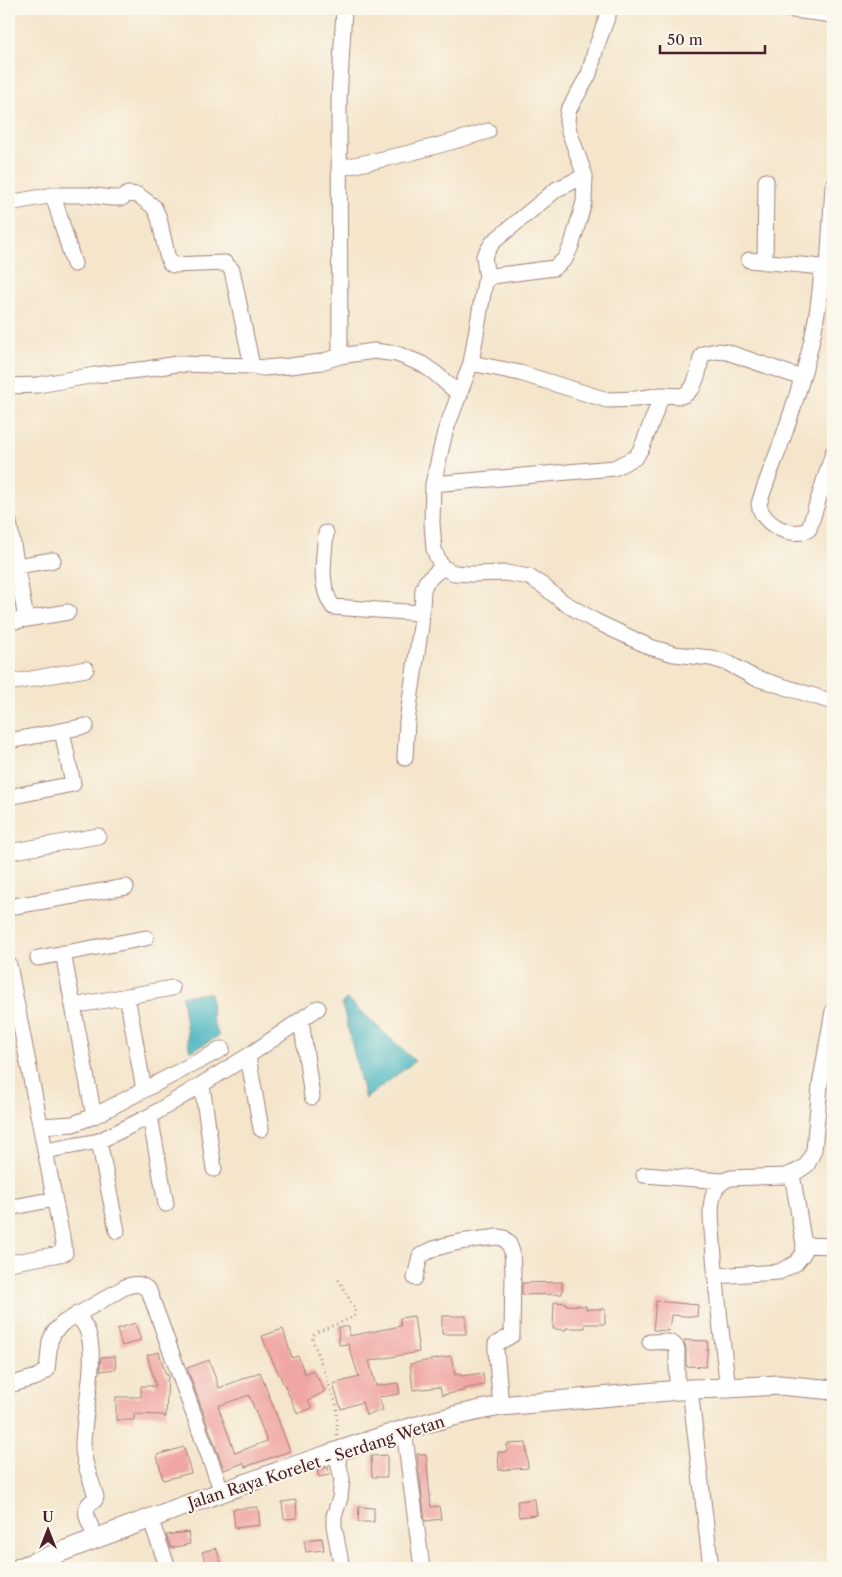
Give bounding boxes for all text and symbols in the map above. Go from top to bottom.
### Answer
scale bar [660,22,764,54]
text: 50 m [667,30,703,49]
street label: Jalan Raya Korelet - Serdang Wetan [182,1411,447,1514]
north arrow [22,1504,72,1554]
text: U [42,1508,54,1526]

